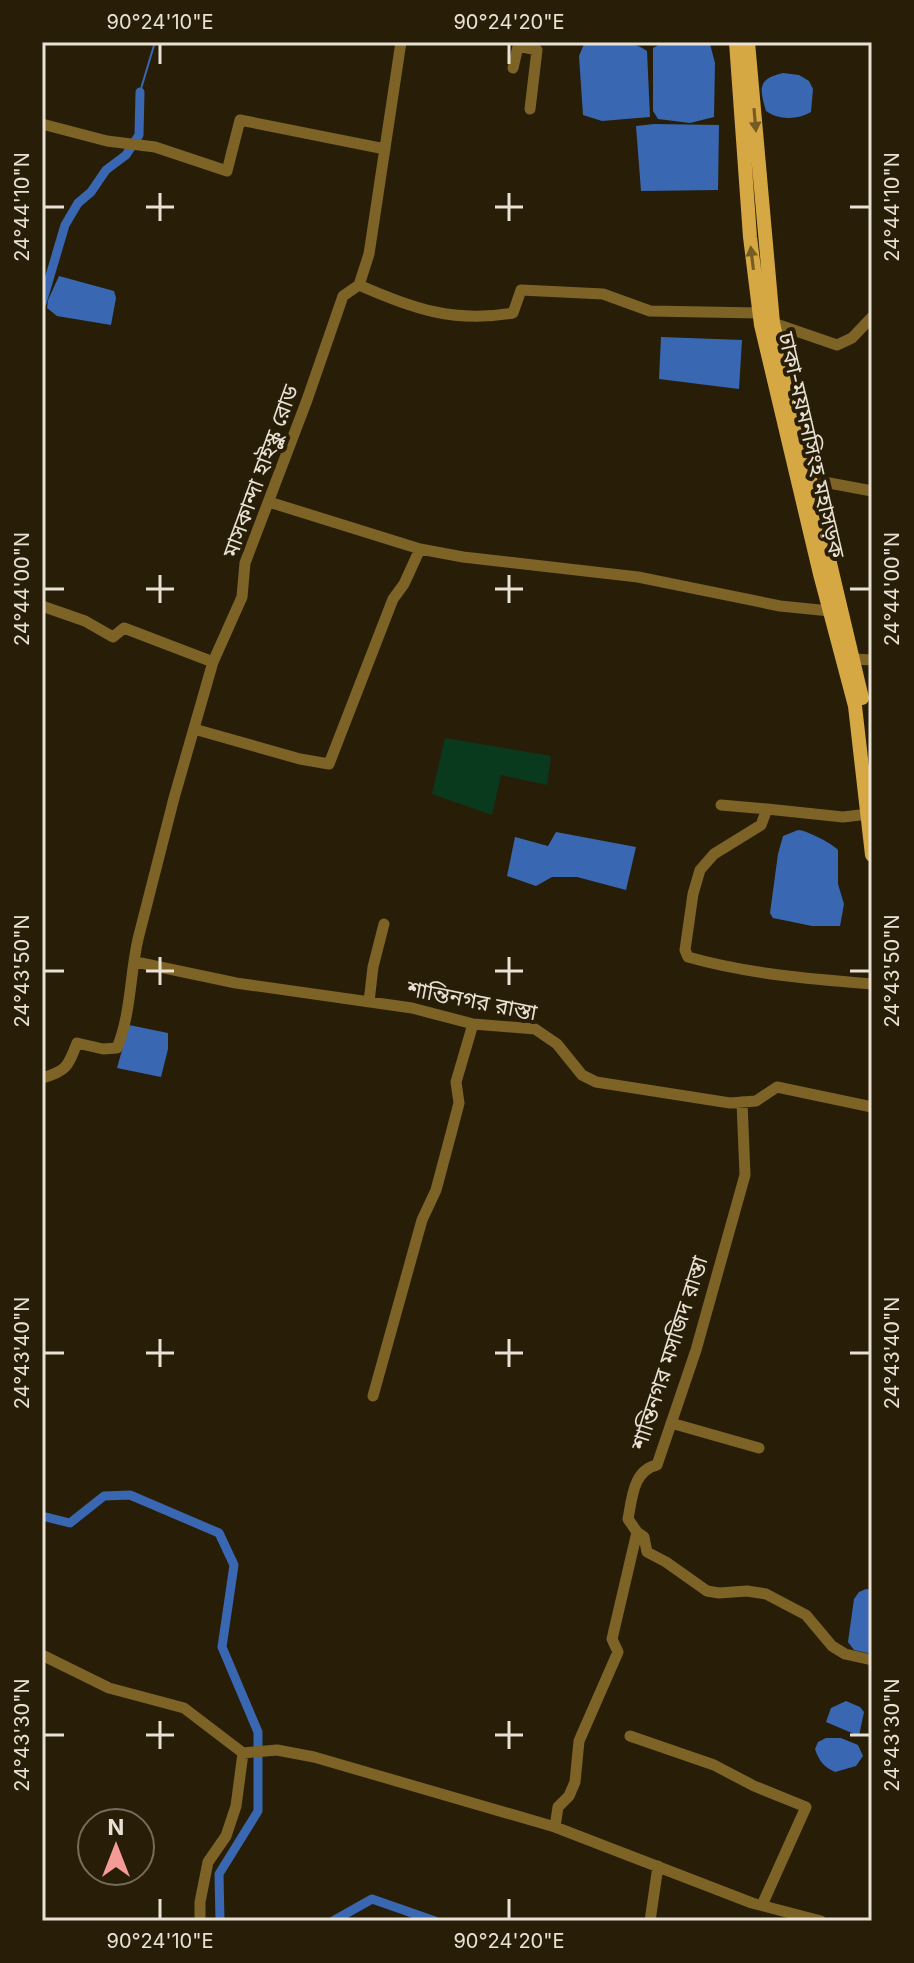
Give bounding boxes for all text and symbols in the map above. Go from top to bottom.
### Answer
text: 90°24'10"E [106,10,214,34]
text: 90°24'20"E [453,10,565,34]
one-way arrow [749,108,762,133]
text: 24°44'10"N [10,152,34,262]
text: 24°44'10"N [880,152,904,262]
one-way arrow [746,245,759,270]
street label: ঢাকা-ময়মনসিংহ মহাসড়ক [773,329,851,561]
street label: মাসকান্দা হাইস্কুল রোড [216,381,305,562]
text: 24°44'00"N [10,532,34,646]
text: 24°44'00"N [880,532,904,646]
text: 24°43'50"N [10,914,34,1028]
text: 24°43'50"N [880,914,904,1028]
street label: শান্তিনগর রাস্তা [404,974,540,1026]
street label: শান্তিনগর মসজিদ রাস্তা [625,1252,713,1454]
text: 24°43'40"N [10,1297,34,1409]
text: 24°43'40"N [880,1297,904,1409]
text: 24°43'30"N [10,1678,34,1792]
text: 24°43'30"N [880,1678,904,1792]
north arrow [76,1807,156,1887]
text: N [108,1814,124,1840]
text: 90°24'10"E [106,1929,214,1953]
text: 90°24'20"E [453,1929,565,1953]

